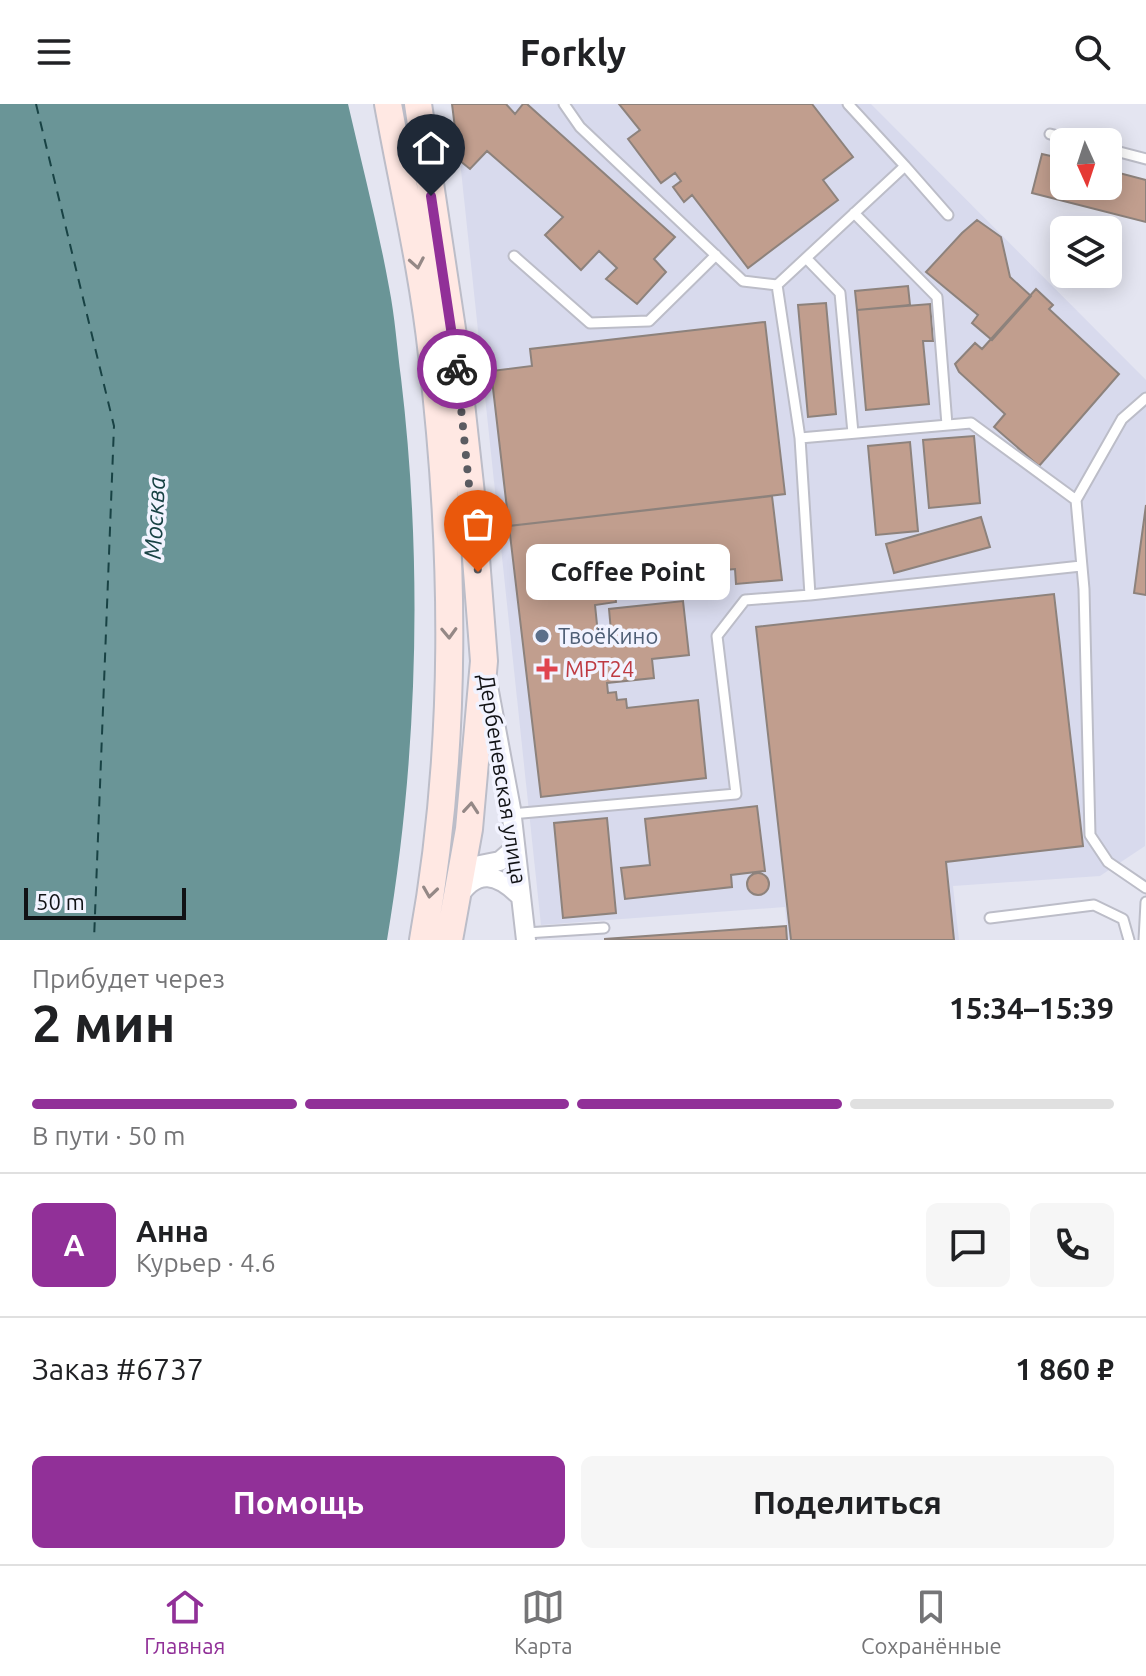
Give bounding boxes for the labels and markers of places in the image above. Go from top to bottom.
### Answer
pin [397,114,465,196]
pin [444,490,512,572]
callout: Coffee Point [526,544,730,600]
place label: ТвоёКино [558,623,658,648]
marker: ТвоёКино [533,627,551,645]
place label: МРТ24 [565,656,634,681]
marker: МРТ24 [536,658,558,680]

